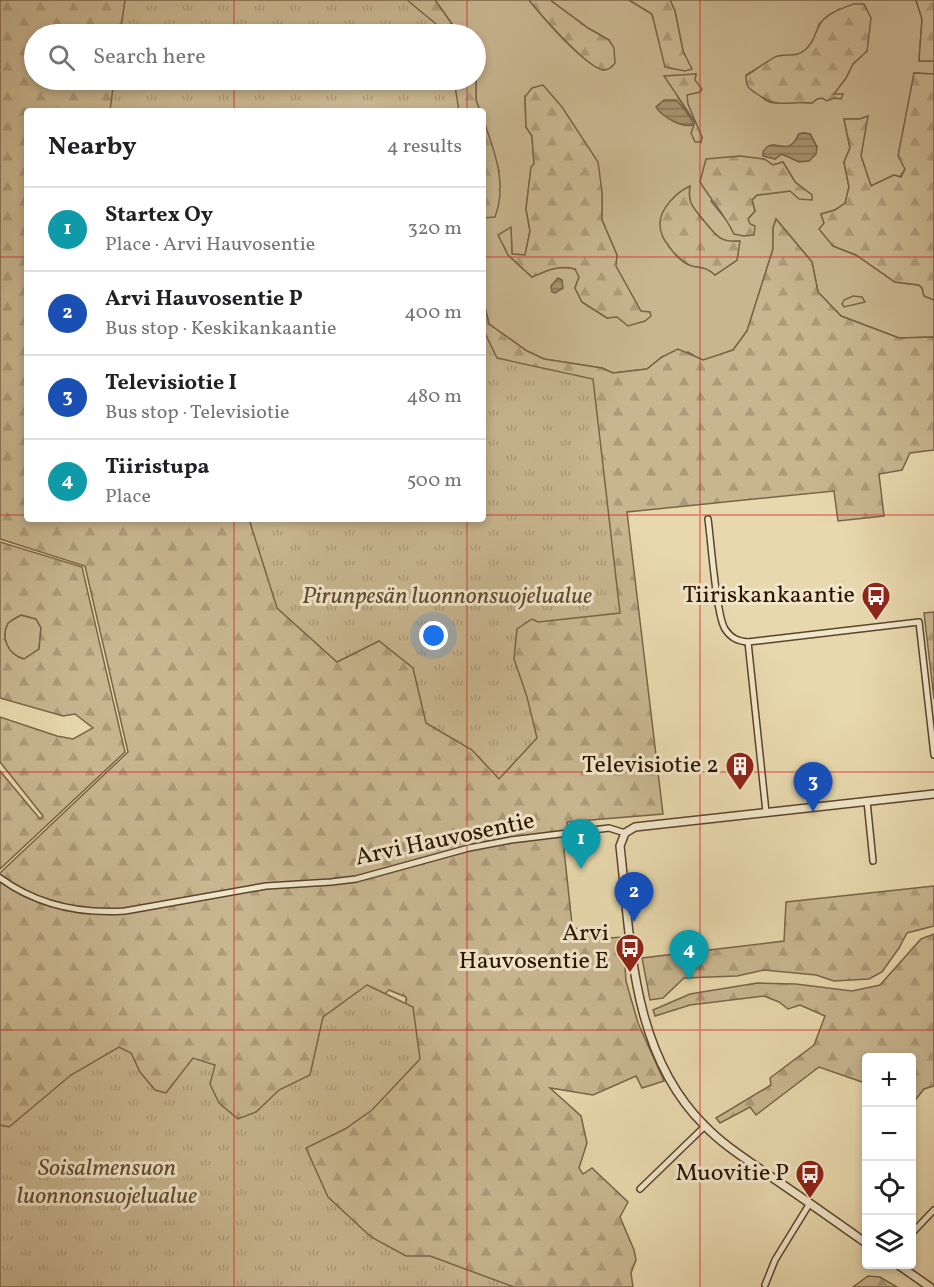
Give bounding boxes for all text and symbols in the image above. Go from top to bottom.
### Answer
search box [24,24,486,90]
icon: search [45,41,78,74]
text: Search here [93,42,206,73]
text: Nearby [48,129,137,165]
text: 4 results [387,133,462,161]
text: Startex Oy [105,200,213,231]
text: 1 [63,215,72,243]
text: 320 m [407,215,462,243]
text: Place · Arvi Hauvosentie [105,231,315,259]
text: Arvi Hauvosentie P [105,284,303,315]
text: 2 [62,299,73,327]
text: 400 m [404,299,462,327]
text: Bus stop · Keskikankaantie [105,315,337,343]
text: Televisiotie I [105,368,237,399]
text: 3 [62,383,73,411]
text: 480 m [407,383,462,411]
text: Bus stop · Televisiotie [105,399,289,427]
text: Tiiristupa [105,452,210,483]
text: 4 [61,467,74,495]
text: 500 m [407,467,462,495]
text: Place [105,483,151,511]
place label: Tiiriskankaantie [682,579,855,613]
park label: Pirunpesän luonnonsuojelualue [302,580,592,614]
bus stop icon: Tiiriskankaantie [860,580,892,622]
your location [419,621,448,650]
place label: Televisiotie 2 [582,749,719,783]
building icon: Televisiotie 2 [724,750,756,792]
pin: 3 [794,762,832,812]
street label: Arvi Hauvosentie [352,804,538,876]
pin: 1 [562,820,600,869]
pin: 2 [614,872,654,922]
place label: Arvi Hauvosentie E [459,917,609,979]
pin: 4 [670,930,708,980]
bus stop icon: Arvi Hauvosentie E [614,932,646,974]
map controls [862,1053,916,1269]
button: + [862,1053,916,1107]
button: − [862,1107,916,1161]
park label: Soisalmensuon luonnonsuojelualue [17,1152,197,1214]
place label: Muovitie P [675,1157,789,1191]
bus stop icon: Muovitie P [794,1158,826,1200]
button: locate [862,1161,916,1215]
button: layers [862,1215,916,1269]

